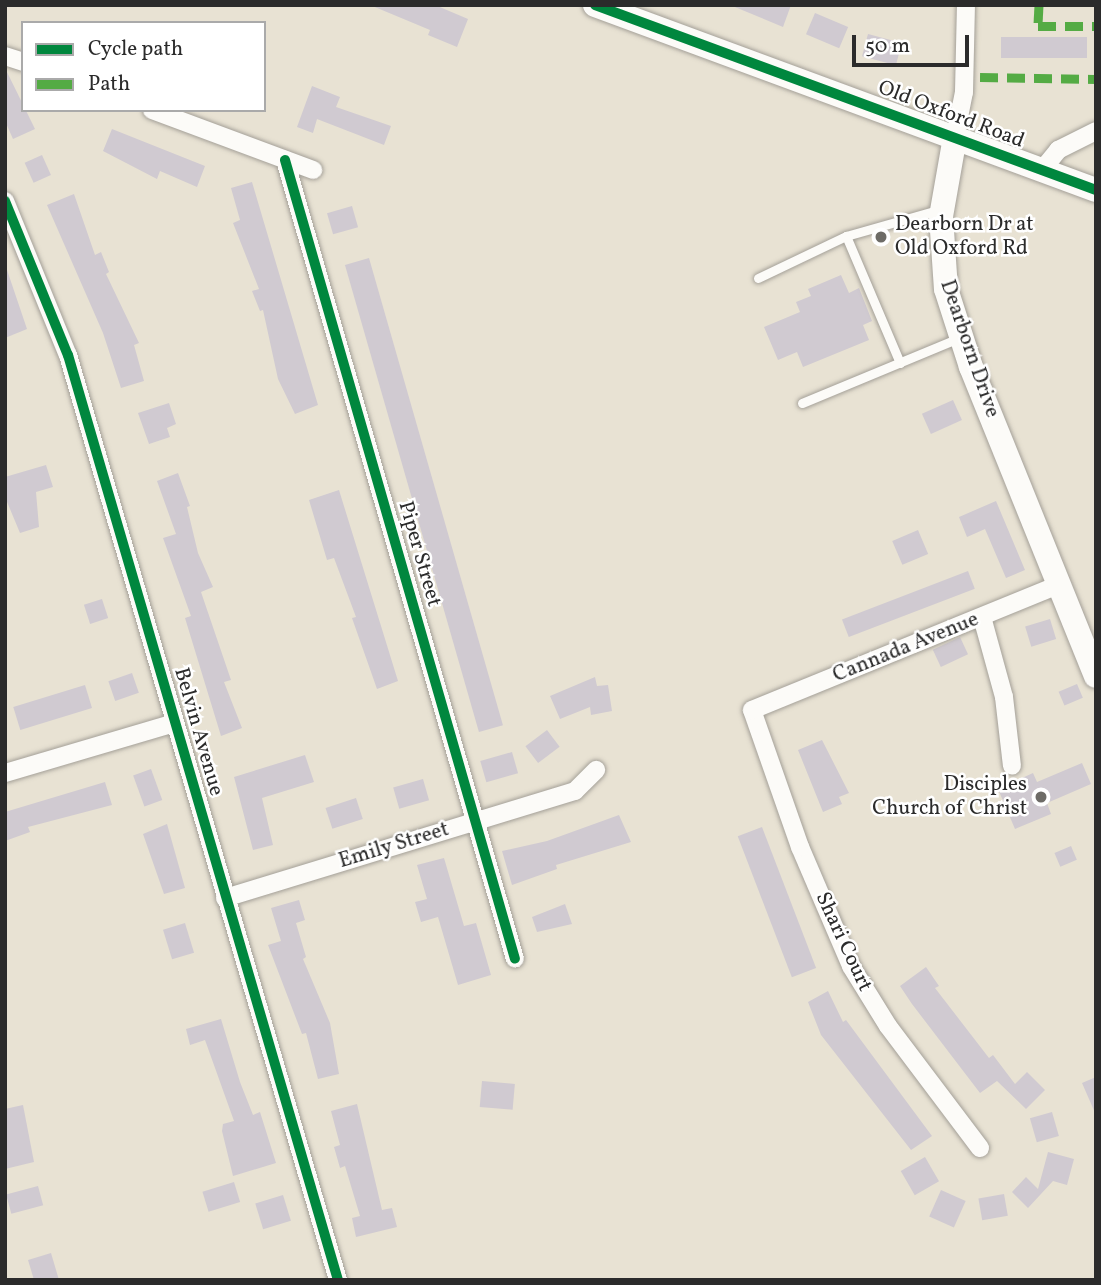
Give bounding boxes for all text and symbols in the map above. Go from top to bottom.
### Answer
legend [21,21,266,112]
scale bar [856,21,973,65]
text: 50 m [865,32,910,61]
text: Cycle path [88,35,183,64]
text: Path [88,70,130,99]
street label: Old Oxford Road [874,76,1028,154]
place label: Dearborn Dr at Old Oxford Rd [895,212,1034,262]
marker: Dearborn Dr at Old Oxford Rd [873,229,889,245]
street label: Dearborn Drive [934,277,1004,421]
street label: Piper Street [392,498,446,610]
street label: Cannada Avenue [829,607,983,689]
street label: Belvin Avenue [168,665,228,799]
place label: Disciples Church of Christ [874,772,1027,822]
marker: Disciples Church of Christ [1033,789,1049,805]
street label: Emily Street [336,817,452,875]
street label: Shari Court [809,888,877,996]

